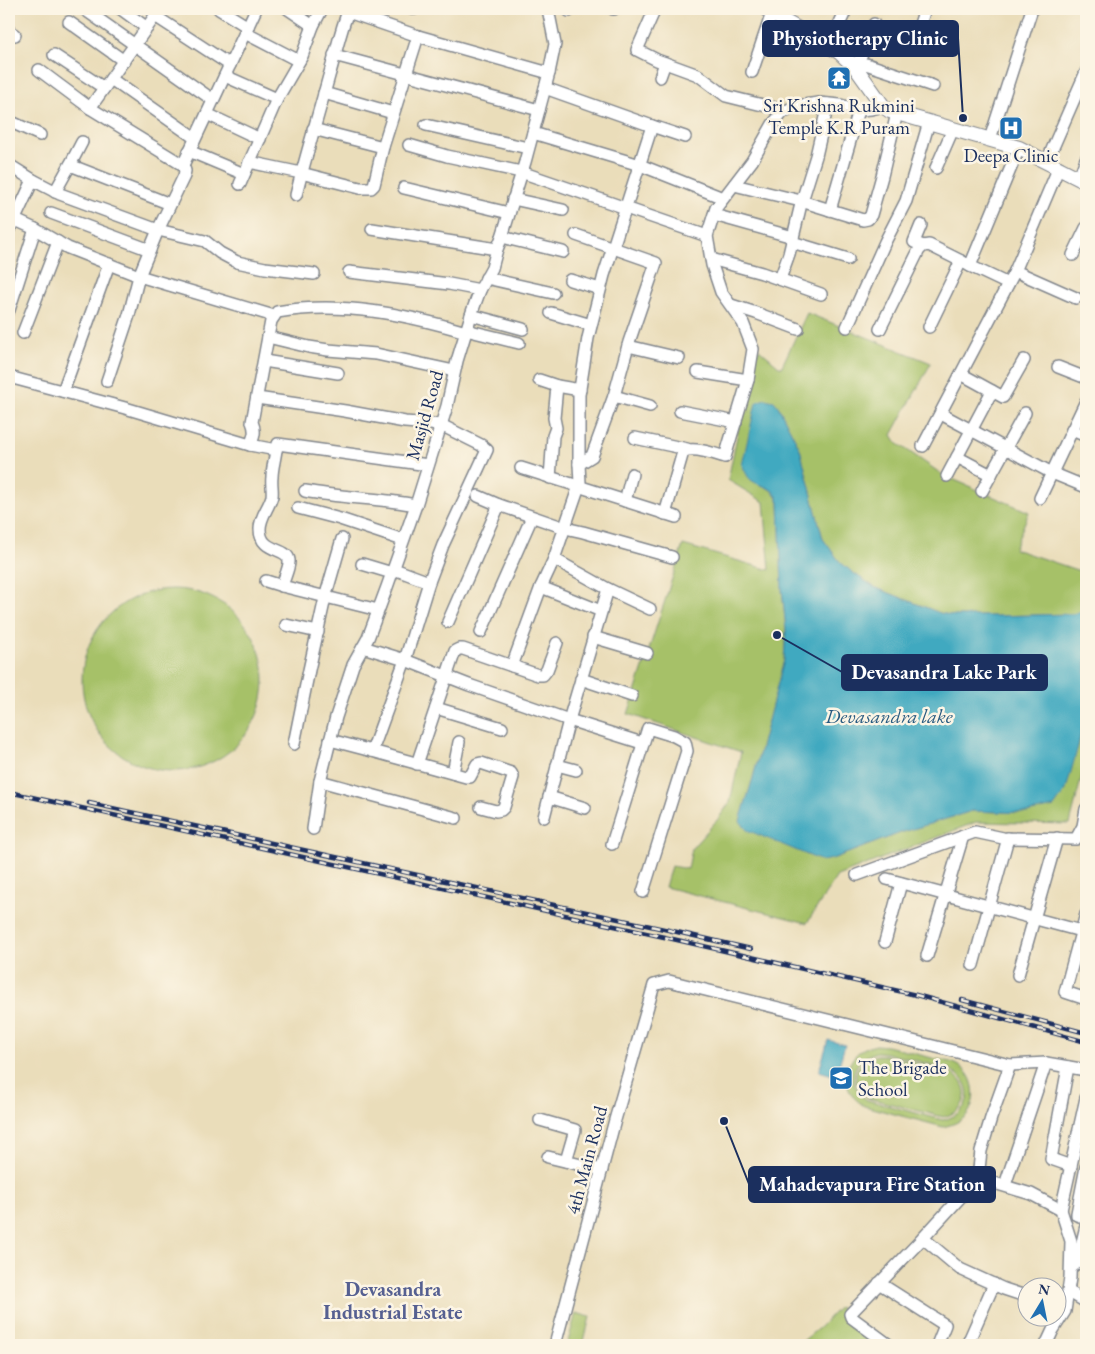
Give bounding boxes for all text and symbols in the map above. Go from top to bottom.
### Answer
callout: Physiotherapy Clinic [763,21,958,56]
text: Physiotherapy Clinic [772,25,948,51]
temple icon: Sri Krishna Rukmini Temple K.R Puram [826,65,852,91]
place label: Sri Krishna Rukmini Temple K.R Puram [763,93,915,140]
hospital icon: Deepa Clinic [998,115,1024,141]
place label: Deepa Clinic [964,143,1059,168]
street label: Masjid Road [400,367,449,463]
callout: Devasandra Lake Park [842,655,1047,690]
text: Devasandra Lake Park [851,659,1038,685]
water label: Devasandra lake [824,703,953,729]
place label: The Brigade School [858,1055,947,1102]
school or university icon: The Brigade School [828,1065,854,1091]
street label: 4th Main Road [560,1103,613,1217]
callout: Mahadevapura Fire Station [749,1167,995,1202]
text: Mahadevapura Fire Station [759,1171,985,1197]
district label: Devasandra Industrial Estate [323,1276,463,1325]
north arrow [1018,1276,1068,1326]
text: N [1037,1279,1052,1299]

